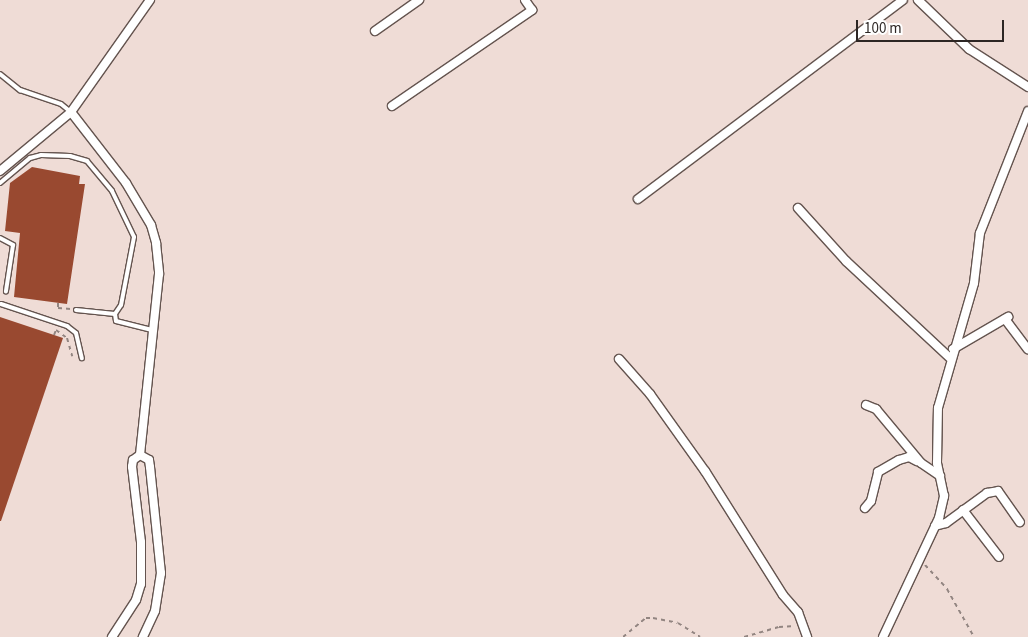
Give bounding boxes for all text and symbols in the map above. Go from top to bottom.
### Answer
scale bar [858,10,1006,42]
text: 100 m [864,18,902,39]

